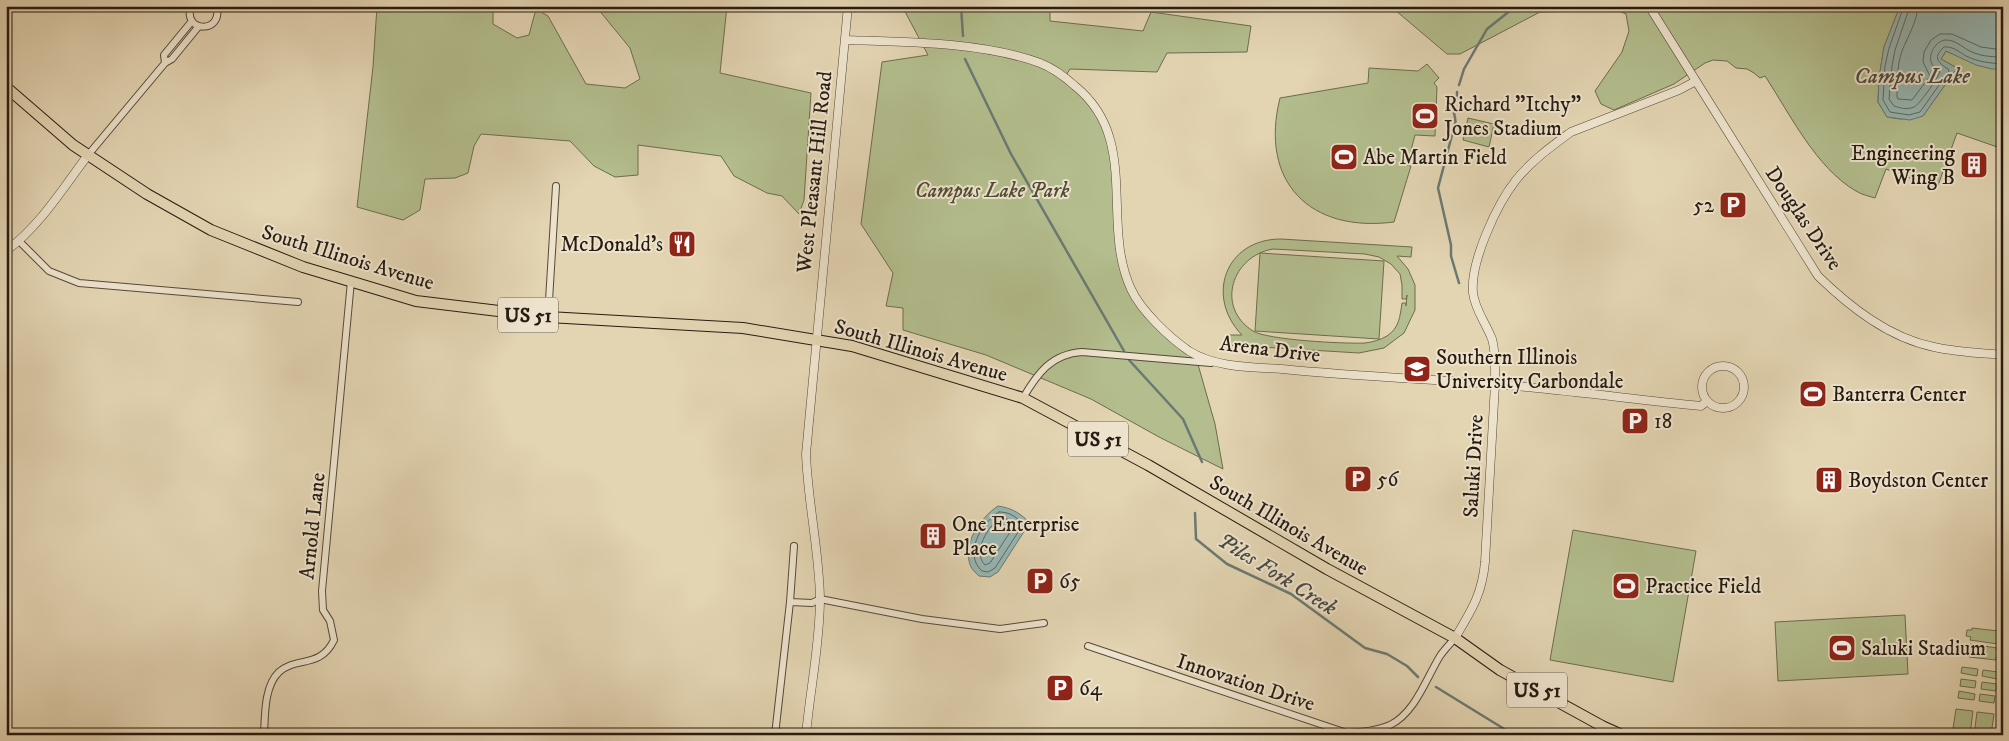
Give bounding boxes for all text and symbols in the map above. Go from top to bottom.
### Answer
water label: Campus Lake [1854,63,1970,90]
street label: West Pleasant Hill Road [791,69,839,275]
place label: Richard "Itchy" Jones Stadium [1442,92,1581,142]
sports icon: Richard "Itchy" Jones Stadium [1410,101,1440,131]
place label: Engineering Wing B [1851,141,1956,191]
sports icon: Abe Martin Field [1329,142,1359,172]
place label: Abe Martin Field [1363,145,1507,171]
building icon: Engineering Wing B [1959,150,1989,180]
street label: Douglas Drive [1759,162,1848,276]
park label: Campus Lake Park [915,178,1070,204]
parking icon: 52 [1718,190,1748,220]
place label: 52 [1693,193,1715,219]
street label: South Illinois Avenue [258,219,437,297]
restaurant icon: McDonald's [667,229,697,259]
place label: McDonald's [560,232,663,258]
road number: US 51 [498,298,558,332]
street label: South Illinois Avenue [831,314,1011,388]
street label: Arena Drive [1218,331,1322,369]
place label: Southern Illinois University Carbondale [1436,345,1624,395]
school or university icon: Southern Illinois University Carbondale [1402,354,1432,384]
sports icon: Banterra Center [1798,379,1828,409]
place label: Banterra Center [1832,382,1966,408]
parking icon: 18 [1620,406,1650,436]
place label: 18 [1654,409,1672,435]
street label: Saluki Drive [1458,413,1490,518]
road number: US 51 [1068,422,1128,456]
parking icon: 56 [1343,464,1373,494]
building icon: Boydston Center [1814,465,1844,495]
place label: 56 [1377,467,1399,493]
place label: Boydston Center [1848,468,1988,494]
street label: South Illinois Avenue [1205,470,1373,582]
street label: Arnold Lane [294,471,332,581]
place label: One Enterprise Place [952,512,1080,562]
building icon: One Enterprise Place [918,521,948,551]
water label: Piles Fork Creek [1213,527,1342,622]
parking icon: 65 [1025,566,1055,596]
place label: 65 [1059,569,1080,595]
sports icon: Practice Field [1611,571,1641,601]
place label: Practice Field [1645,574,1762,600]
sports icon: Saluki Stadium [1827,633,1857,663]
place label: Saluki Stadium [1861,636,1986,662]
street label: Innovation Drive [1173,648,1318,718]
road number: US 51 [1507,672,1567,708]
parking icon: 64 [1045,673,1075,703]
place label: 64 [1079,676,1103,702]

